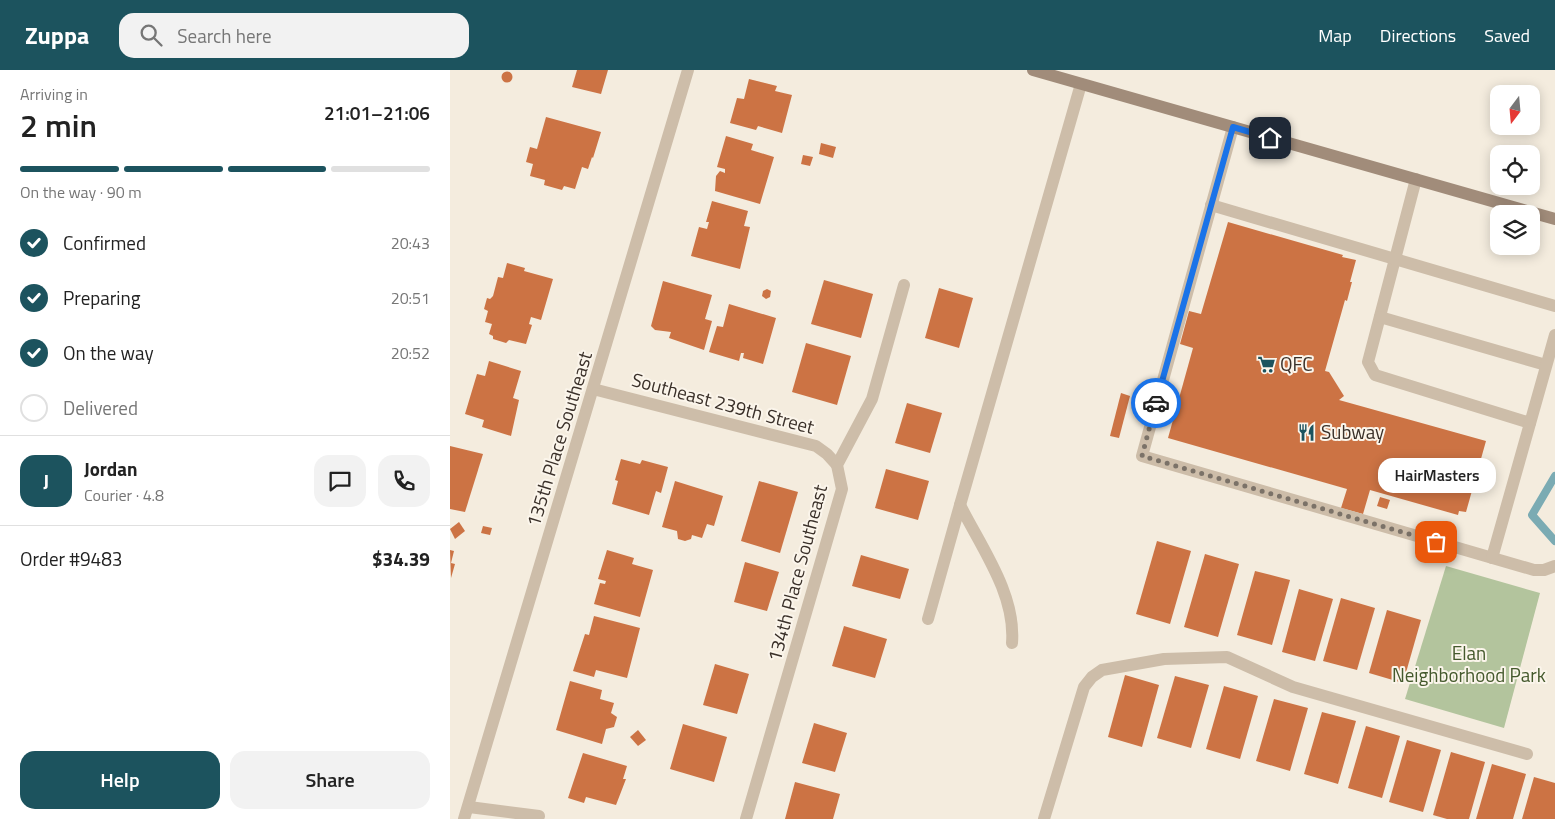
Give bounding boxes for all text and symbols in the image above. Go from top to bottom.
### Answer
search box [119,13,469,58]
text: Zuppa [25,17,89,53]
icon: search [137,21,165,49]
text: Search here [177,21,271,50]
text: Map [1318,22,1352,49]
text: Directions [1380,22,1456,49]
text: Saved [1484,22,1530,49]
text: Arriving in [20,82,88,106]
north arrow [1490,85,1540,135]
map controls [1490,85,1540,255]
text: 21:01–21:06 [324,98,430,127]
text: 2 min [20,101,97,149]
pin [1249,117,1291,159]
icon: home [1256,124,1284,152]
button: locate [1490,145,1540,195]
text: On the way · 90 m [20,180,142,204]
button: layers [1490,205,1540,255]
text: Confirmed [63,228,146,257]
icon: check [20,229,48,257]
text: 20:43 [391,231,430,255]
text: Preparing [63,283,140,312]
icon: check [20,284,48,312]
text: 20:51 [391,286,430,310]
text: On the way [63,338,154,367]
icon: check [20,339,48,367]
text: 20:52 [391,341,430,365]
street label: 135th Place Southeast [518,347,599,530]
place label: QFC [1280,349,1313,378]
supermarket icon: QFC [1256,354,1276,374]
street label: Southeast 239th Street [629,364,818,441]
courier [1131,378,1181,428]
icon: car [1142,389,1170,417]
text: Delivered [63,393,138,422]
place label: Subway [1321,417,1384,446]
restaurant icon: Subway [1297,422,1317,442]
text: Jordan [84,454,137,483]
button: chat [314,455,366,507]
button: phone [378,455,430,507]
callout: HairMasters [1377,457,1495,492]
text: HairMasters [1395,463,1479,487]
text: J [43,466,49,495]
street label: 134th Place Southeast [759,481,834,665]
text: Courier · 4.8 [84,483,164,507]
pin [1415,521,1457,563]
icon: bag [1422,528,1450,556]
text: Order #9483 [20,544,122,573]
text: $34.39 [372,544,430,573]
park label: Elan Neighborhood Park [1392,638,1546,689]
button: Help [20,751,220,809]
button: Share [230,751,430,809]

